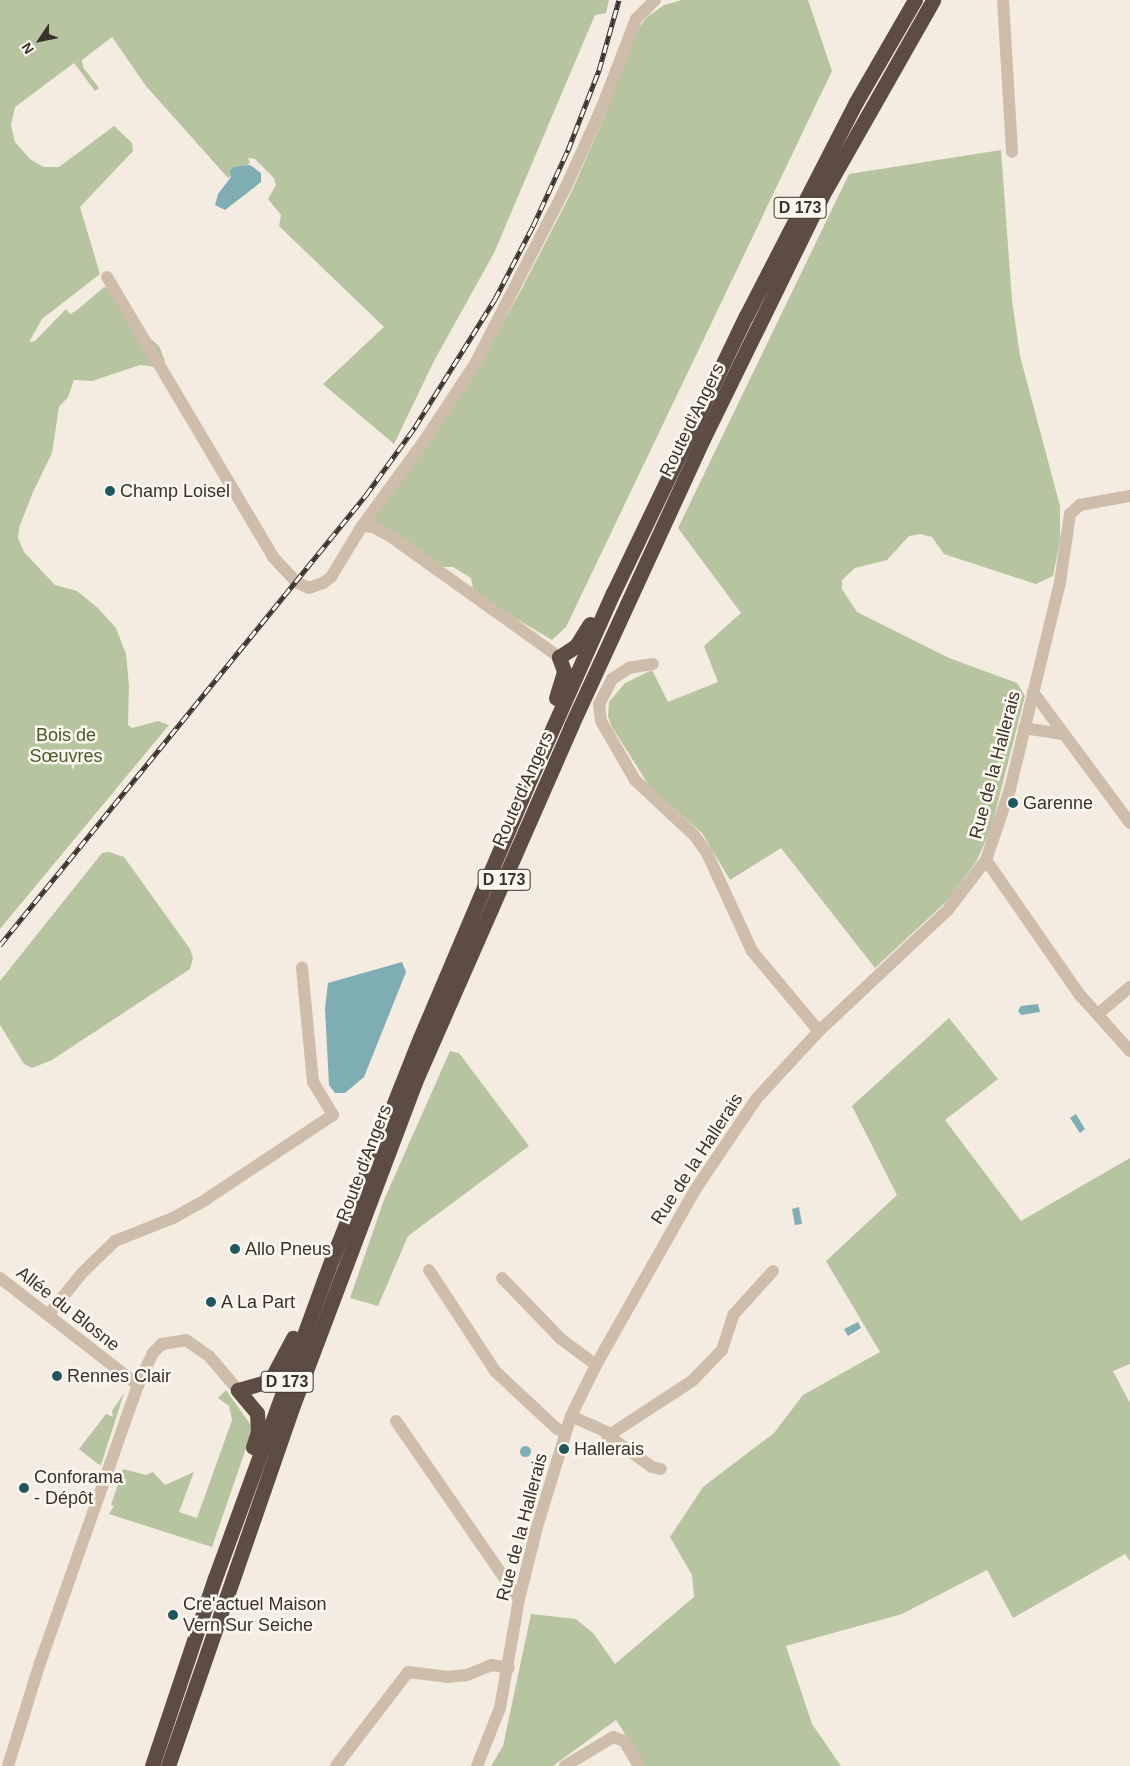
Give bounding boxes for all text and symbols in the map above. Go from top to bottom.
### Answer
north arrow [15,15,65,65]
text: N [18,40,37,57]
road number: D 173 [772,194,828,222]
street label: Route d'Angers [655,360,729,480]
place label: Champ Loisel [120,480,230,502]
marker: Champ Loisel [104,485,116,497]
street label: Rue de la Hallerais [965,689,1025,841]
park label: Bois de Sœuvres [29,725,103,768]
street label: Route d'Angers [488,728,558,850]
place label: Garenne [1023,792,1093,814]
marker: Garenne [1007,797,1019,809]
road number: D 173 [476,866,532,894]
street label: Rue de la Hallerais [647,1089,747,1229]
street label: Route d'Angers [332,1101,396,1225]
place label: Allo Pneus [245,1238,331,1260]
marker: Allo Pneus [229,1243,241,1255]
street label: Allée du Blosne [12,1262,124,1356]
place label: A La Part [221,1291,296,1313]
marker: A La Part [205,1296,217,1308]
place label: Rennes Clair [67,1365,171,1387]
road number: D 173 [260,1368,314,1395]
marker: Rennes Clair [51,1370,63,1382]
place label: Hallerais [574,1438,644,1460]
marker: Hallerais [558,1443,570,1455]
street label: Rue de la Hallerais [492,1451,552,1603]
place label: Conforama - Dépôt [34,1467,123,1510]
marker: Conforama - Dépôt [18,1482,30,1494]
place label: Cre'actuel Maison Vern Sur Seiche [183,1594,326,1636]
marker: Cre'actuel Maison Vern Sur Seiche [167,1609,179,1621]

